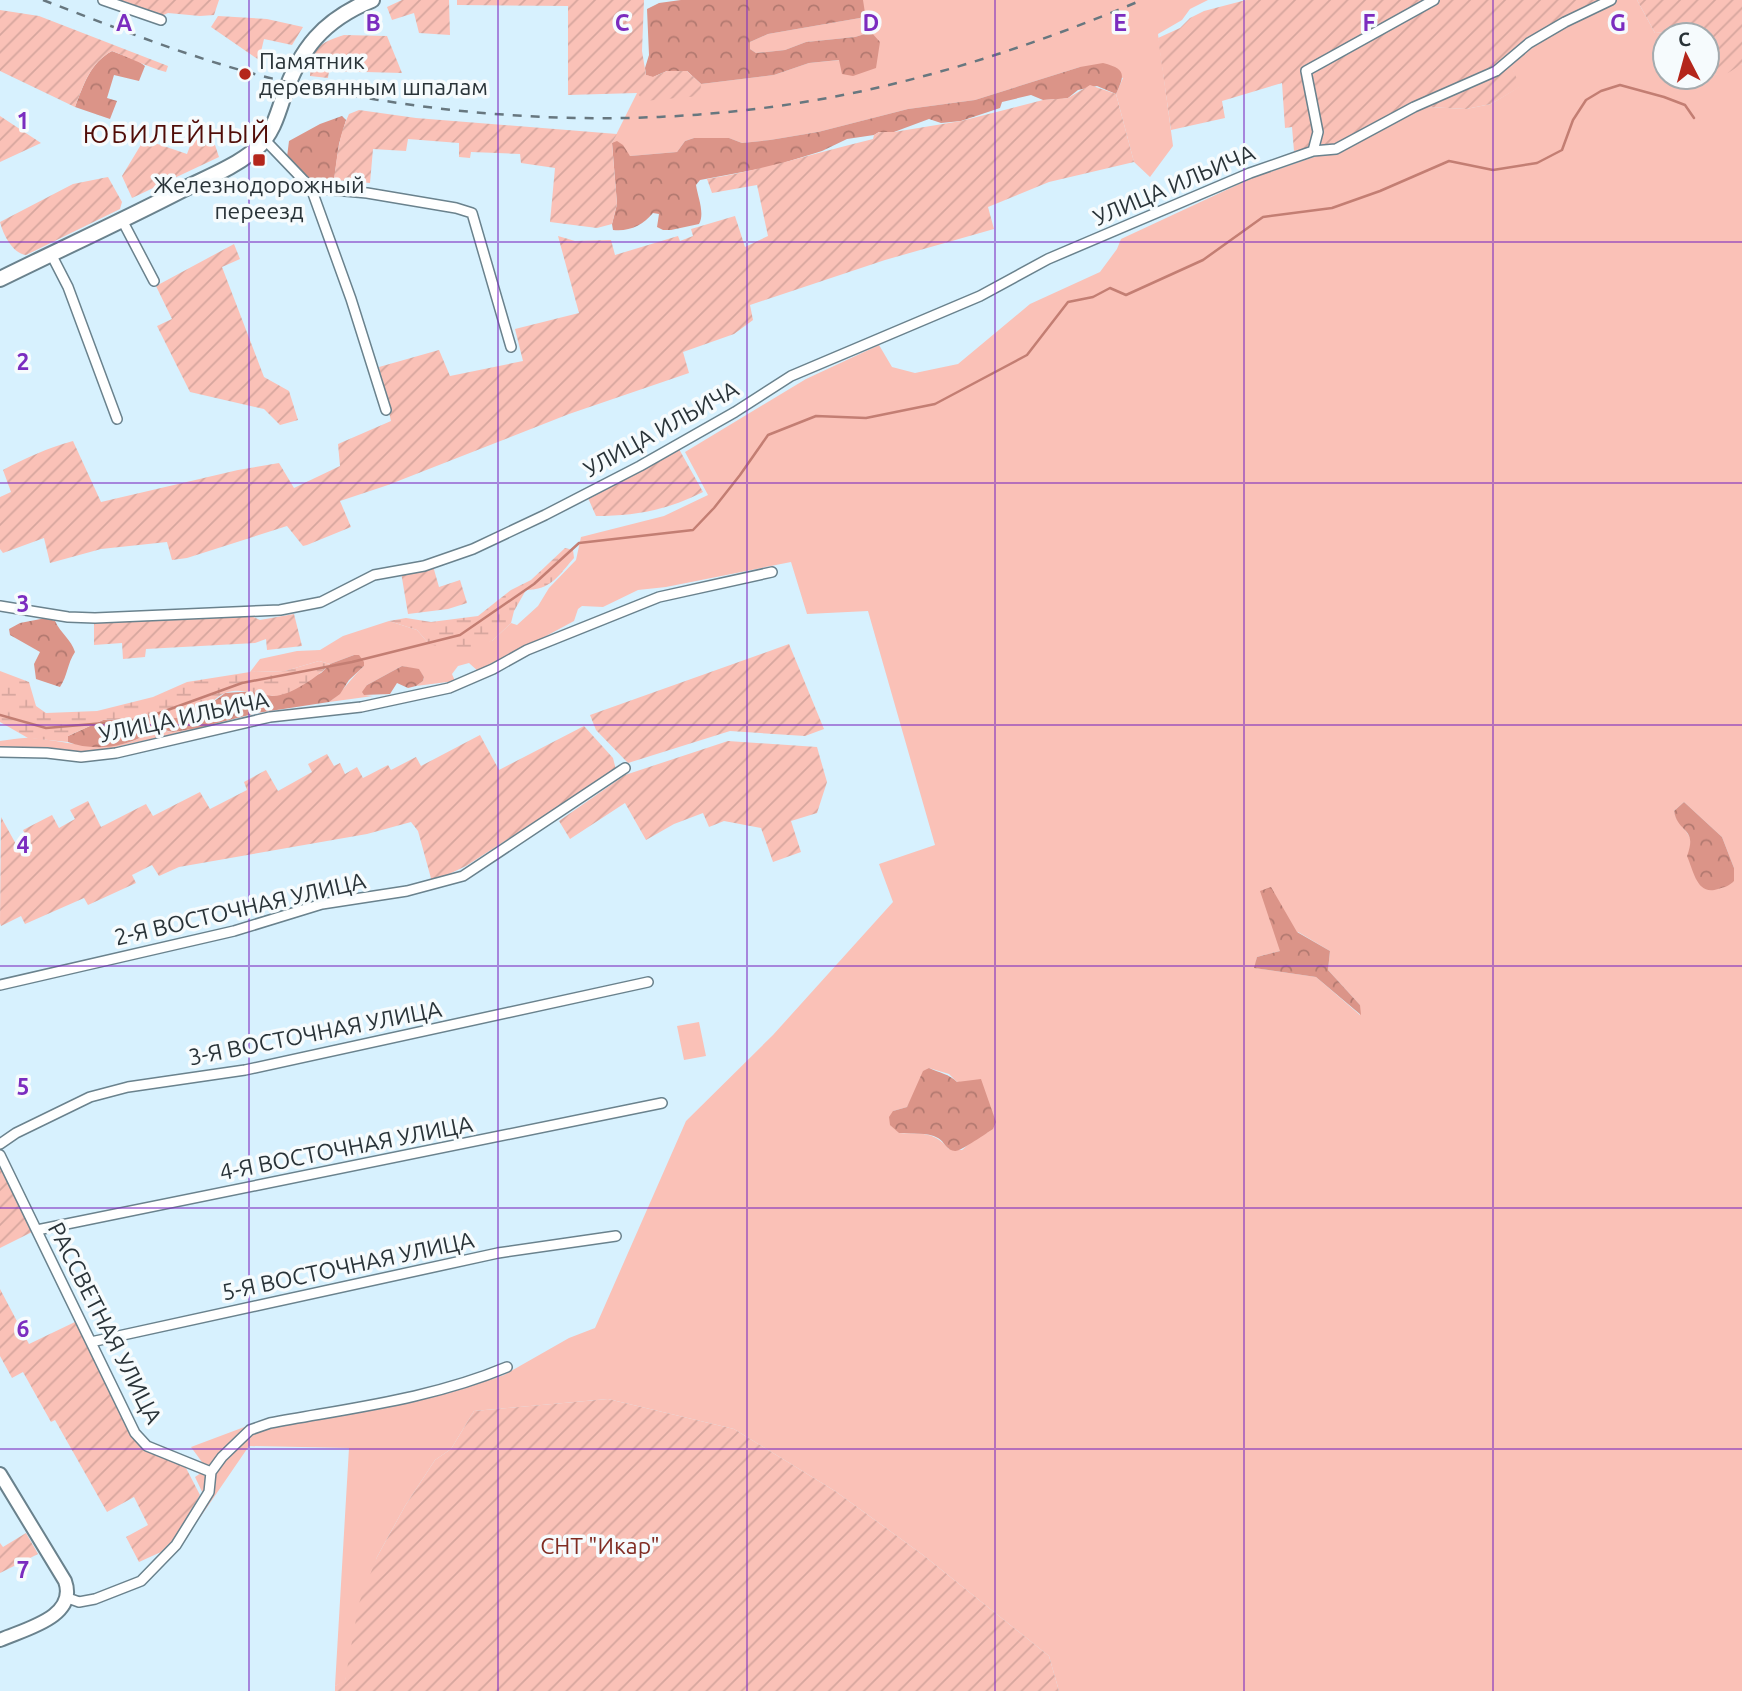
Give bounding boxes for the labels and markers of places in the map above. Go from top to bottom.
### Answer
place label: Памятник деревянным шпалам [259,48,488,99]
marker: Памятник деревянным шпалам [237,66,253,82]
marker: Железнодорожный переезд [251,152,267,168]
place label: Железнодорожный переезд [153,172,365,223]

